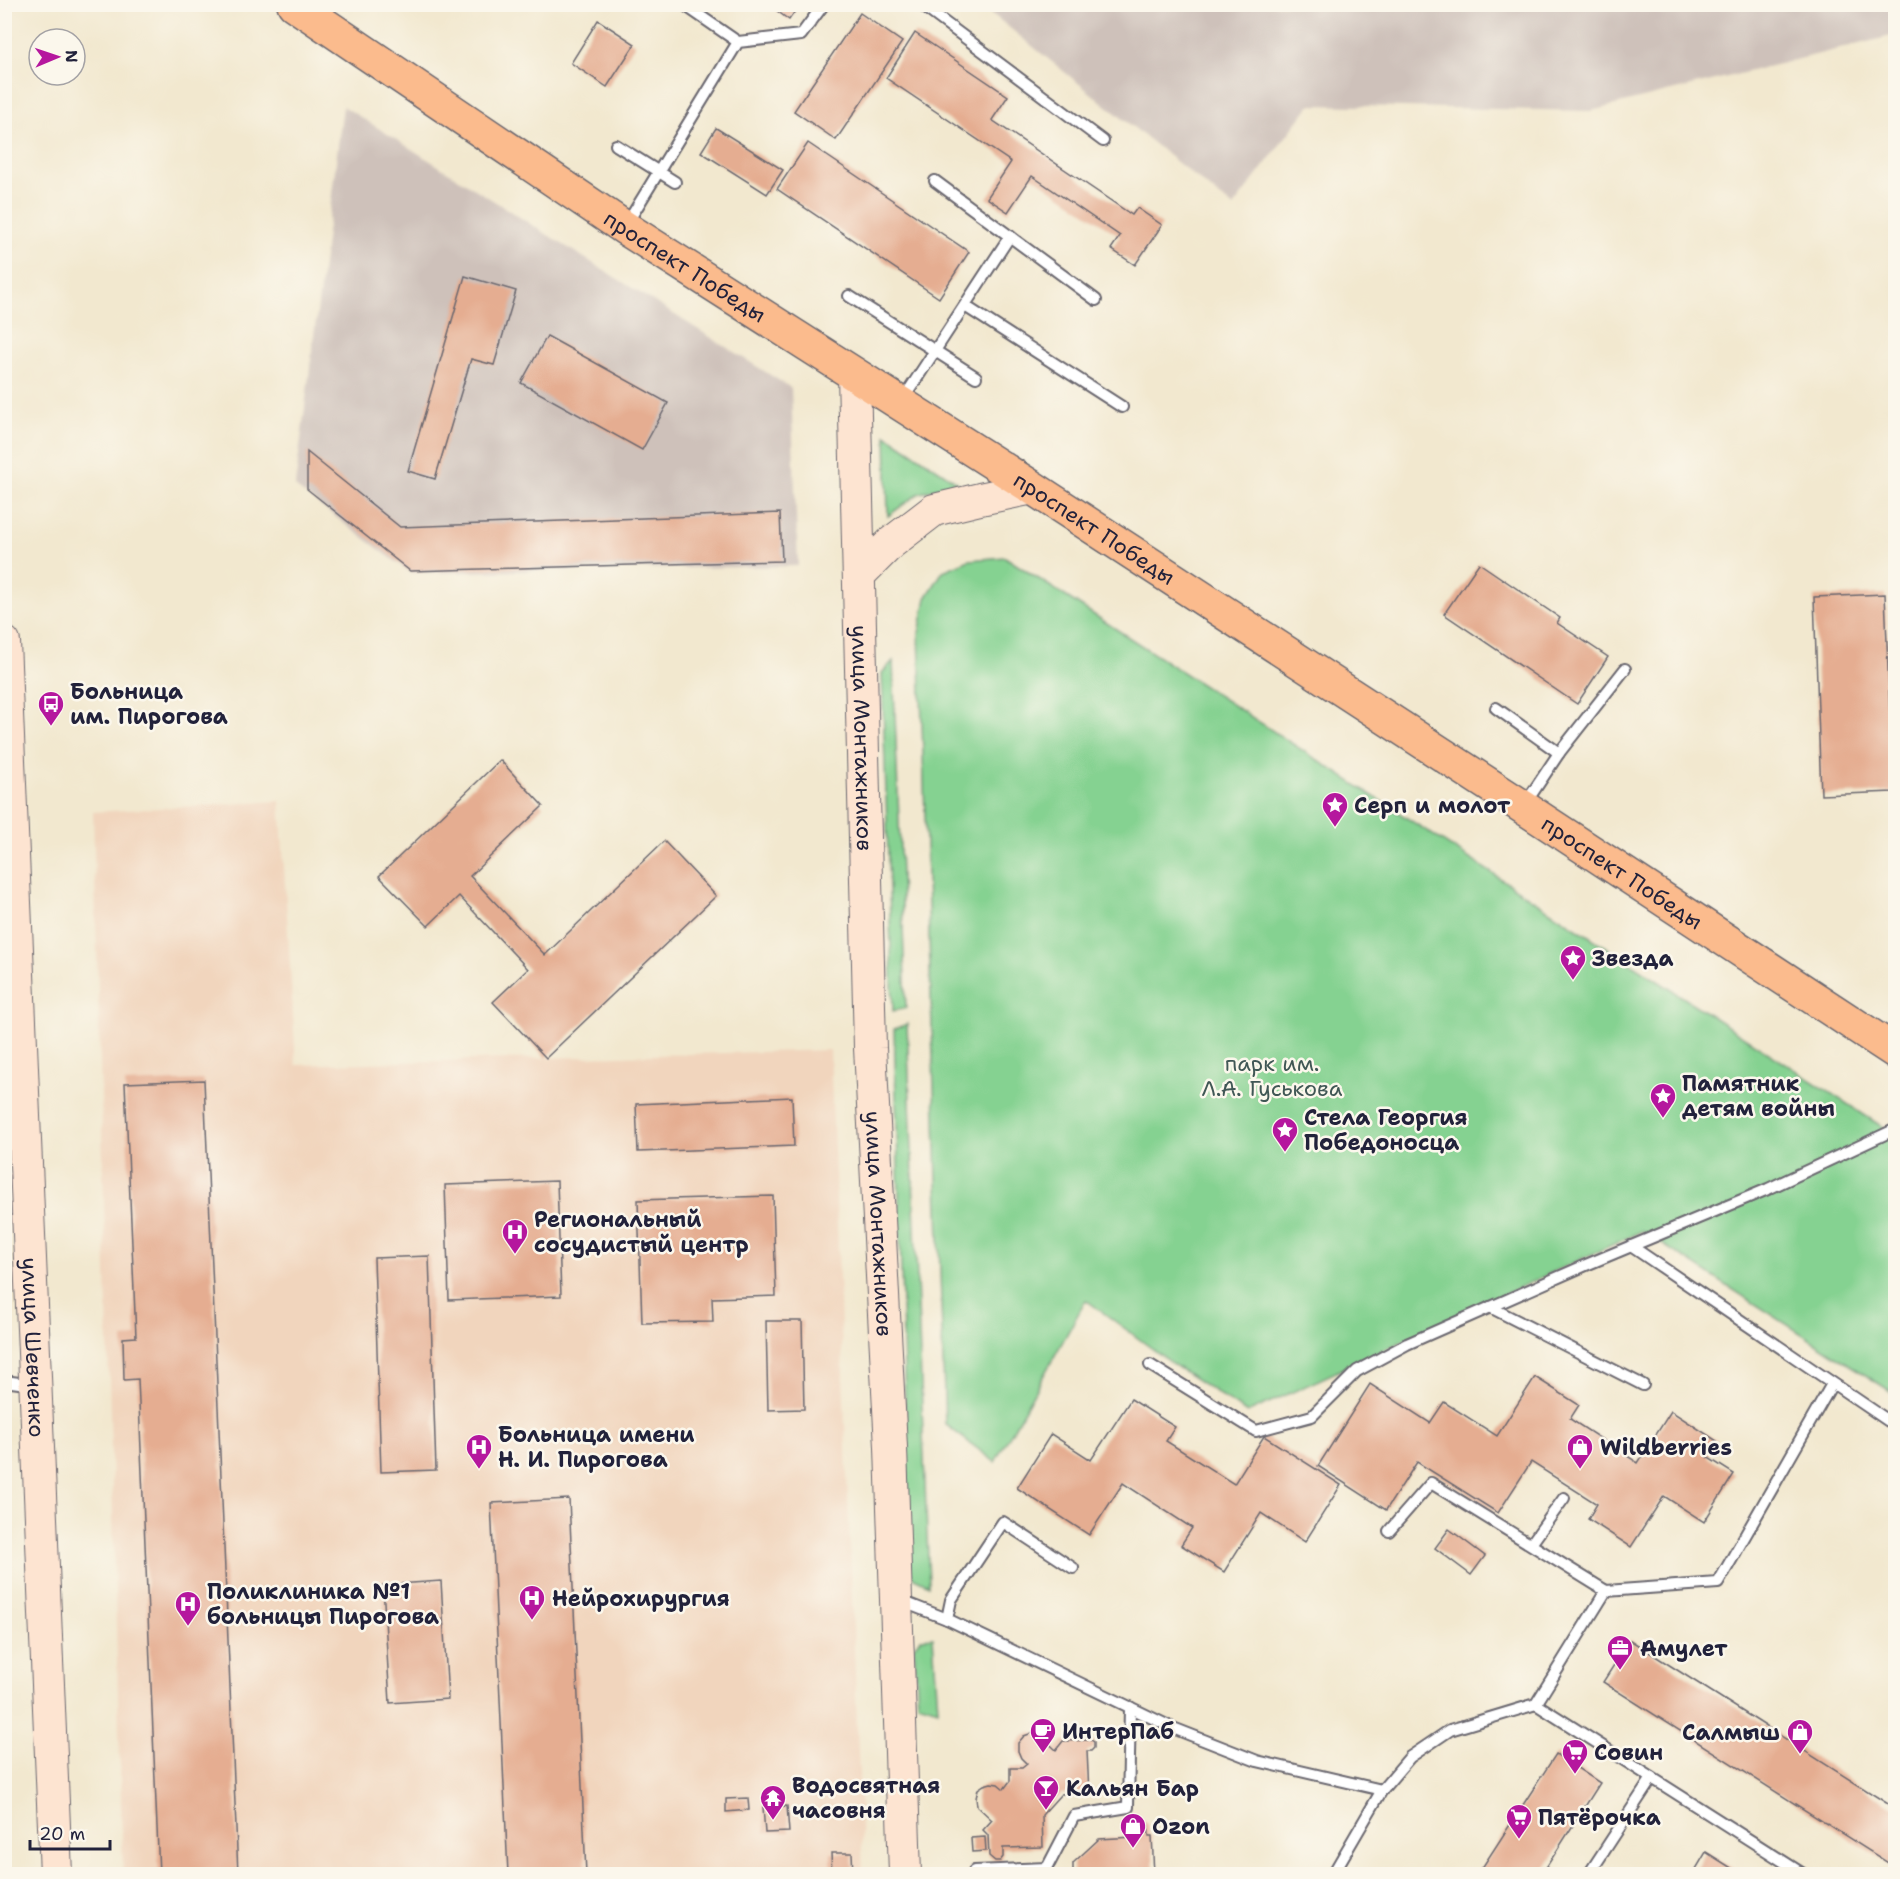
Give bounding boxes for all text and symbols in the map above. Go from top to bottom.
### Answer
north arrow [27,27,87,87]
text: N [61,50,82,63]
street label: проспект Победы [598,204,772,329]
street label: проспект Победы [1008,465,1181,592]
street label: улица Монтажников [845,625,879,851]
place label: Больница им. Пирогова [70,677,228,731]
bus stop icon: Больница им. Пирогова [36,689,66,727]
place icon: Серп и молот [1320,790,1350,828]
place label: Серп и молот [1354,791,1511,820]
street label: проспект Победы [1536,809,1708,936]
place icon: Звезда [1558,943,1588,981]
place label: Звезда [1592,944,1673,973]
park label: парк им. Л.А. Гуськова [1202,1049,1343,1103]
place label: Памятник детям войны [1682,1069,1835,1123]
place icon: Памятник детям войны [1648,1081,1678,1119]
place label: Стела Георгия Победоносца [1304,1103,1468,1157]
street label: улица Монтажников [858,1110,899,1337]
place icon: Стела Георгия Победоносца [1270,1115,1300,1153]
place label: Региональный сосудистый центр [534,1205,749,1259]
hospital icon: Региональный сосудистый центр [500,1217,530,1255]
street label: улица Шевченко [15,1257,52,1438]
place label: Больница имени Н. И. Пирогова [498,1420,695,1474]
hospital icon: Больница имени Н. И. Пирогова [464,1432,494,1470]
shop icon: Wildberries [1565,1432,1595,1470]
place label: Wildberries [1600,1433,1732,1462]
place label: Поликлиника №1 больницы Пирогова [207,1577,439,1631]
hospital icon: Нейрохирургия [517,1583,547,1621]
place label: Нейрохирургия [552,1584,730,1613]
hospital icon: Поликлиника №1 больницы Пирогова [173,1589,203,1627]
office icon: Амулет [1605,1633,1635,1671]
place label: Амулет [1640,1634,1728,1663]
cafe icon: ИнтерПаб [1028,1716,1058,1754]
place label: ИнтерПаб [1062,1717,1174,1746]
shop icon: Салмыш [1785,1717,1815,1755]
place label: Салмыш [1682,1718,1780,1747]
supermarket icon: Совин [1560,1737,1590,1775]
place label: Совин [1594,1738,1663,1767]
place label: Водосвятная часовня [792,1771,940,1825]
bar icon: Кальян Бар [1031,1773,1061,1811]
place label: Кальян Бар [1066,1774,1199,1803]
temple icon: Водосвятная часовня [758,1783,788,1821]
supermarket icon: Пятёрочка [1504,1802,1534,1840]
place label: Пятёрочка [1538,1803,1661,1832]
shop icon: Ozon [1118,1811,1148,1849]
place label: Ozon [1152,1812,1210,1841]
scale bar [30,1813,110,1851]
text: 20 m [39,1822,85,1846]

